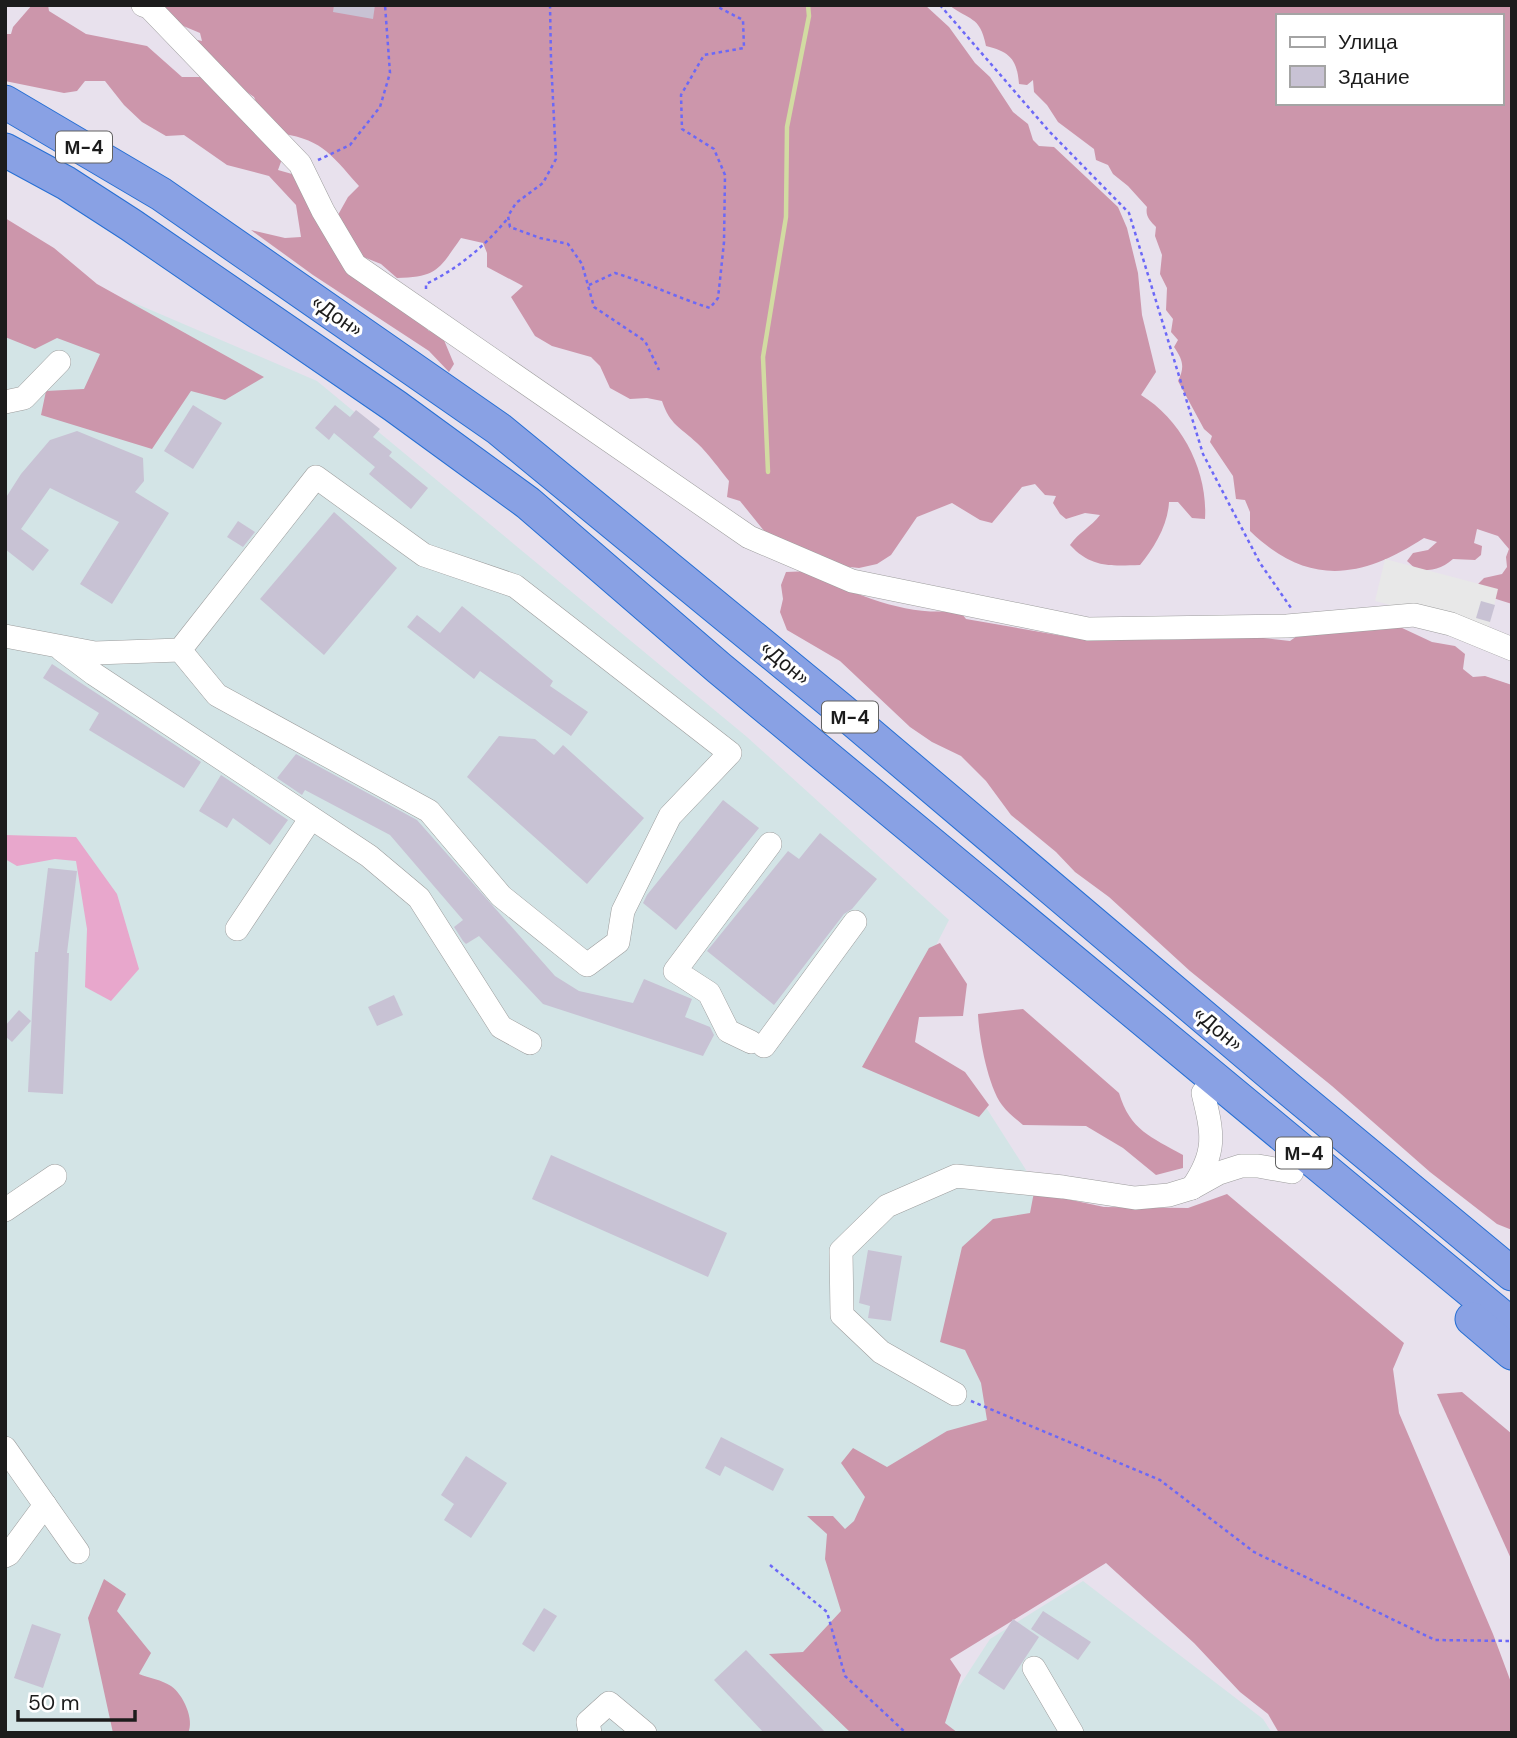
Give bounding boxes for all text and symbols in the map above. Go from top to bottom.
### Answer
legend [1276,14,1503,105]
text: Улица [1338,28,1398,56]
text: Здание [1338,63,1410,91]
road number: М-4 [56,132,112,162]
street label: «Дон» [306,288,368,344]
street label: «Дон» [754,634,816,692]
road number: М-4 [822,702,878,732]
street label: «Дон» [1187,1000,1249,1058]
road number: М-4 [1276,1138,1332,1168]
scale bar [18,1678,135,1722]
text: 50 m [28,1689,79,1717]

